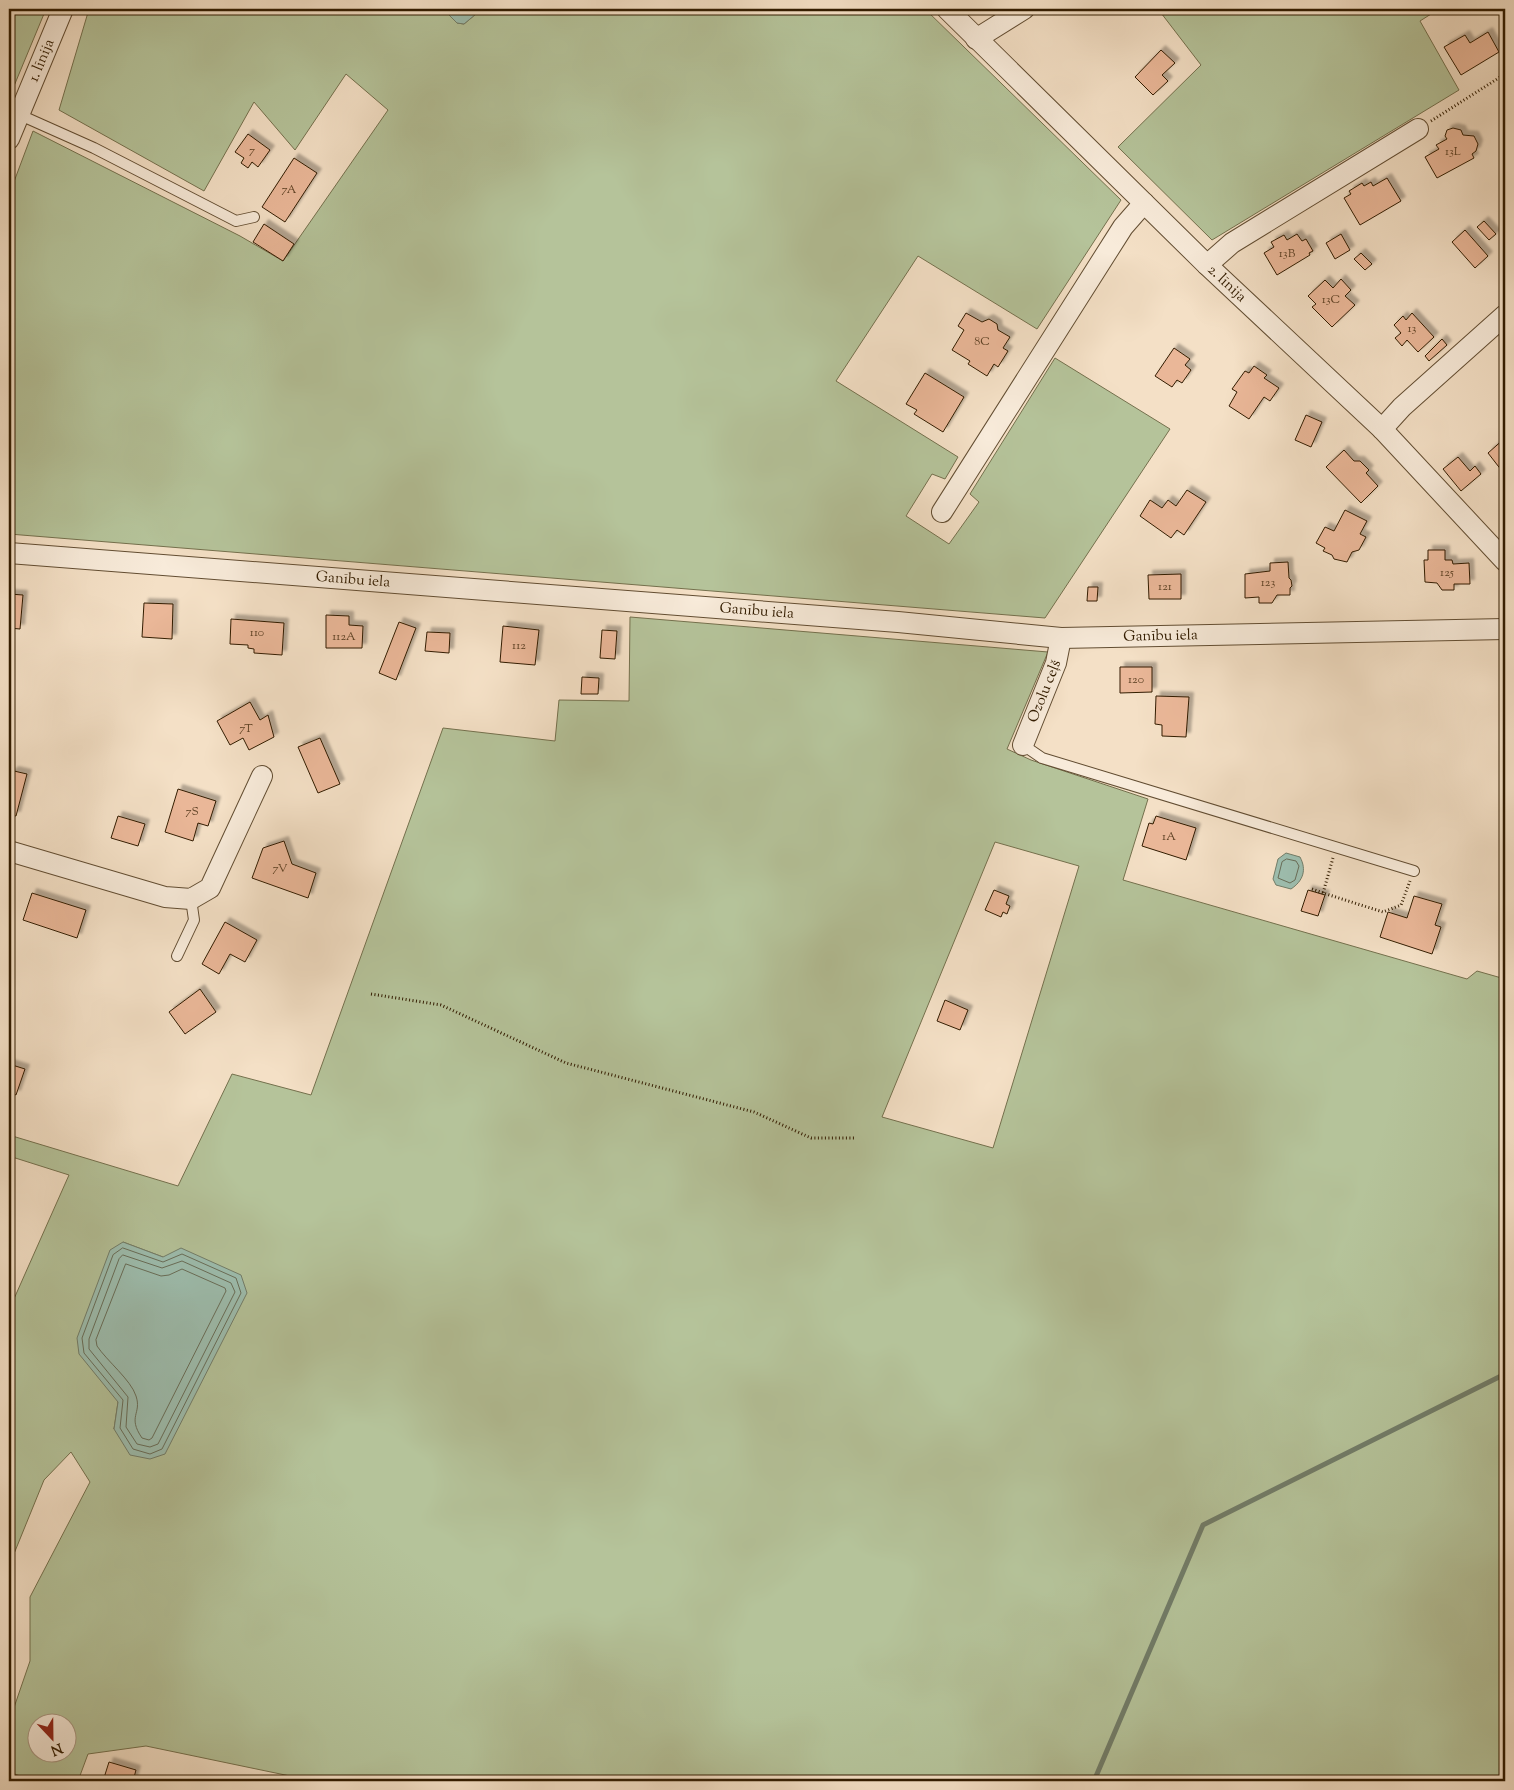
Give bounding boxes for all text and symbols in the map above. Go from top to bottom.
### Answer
street label: 1. līnija [23,36,60,85]
house number: 7 [249,142,255,160]
house number: 13L [1445,143,1461,161]
house number: 7A [282,181,297,199]
house number: 13B [1279,245,1296,263]
street label: 2. līnija [1203,260,1251,307]
house number: 13C [1322,291,1340,309]
house number: 13 [1408,320,1417,338]
house number: 8C [974,333,990,351]
house number: 125 [1440,564,1454,582]
street label: Ganību iela [315,566,391,593]
house number: 123 [1261,574,1275,592]
house number: 121 [1158,578,1172,596]
street label: Ganību iela [719,598,795,624]
house number: 110 [250,624,264,642]
street label: Ganību iela [1123,625,1198,647]
house number: 112A [332,628,356,646]
house number: 112 [512,637,526,655]
street label: Ozolu ceļš [1023,656,1067,726]
house number: 120 [1128,671,1144,689]
house number: 7T [239,720,253,738]
house number: 7S [185,803,199,821]
house number: 1A [1162,828,1176,846]
house number: 7V [273,860,288,878]
north arrow [28,1712,78,1762]
text: N [47,1737,65,1760]

